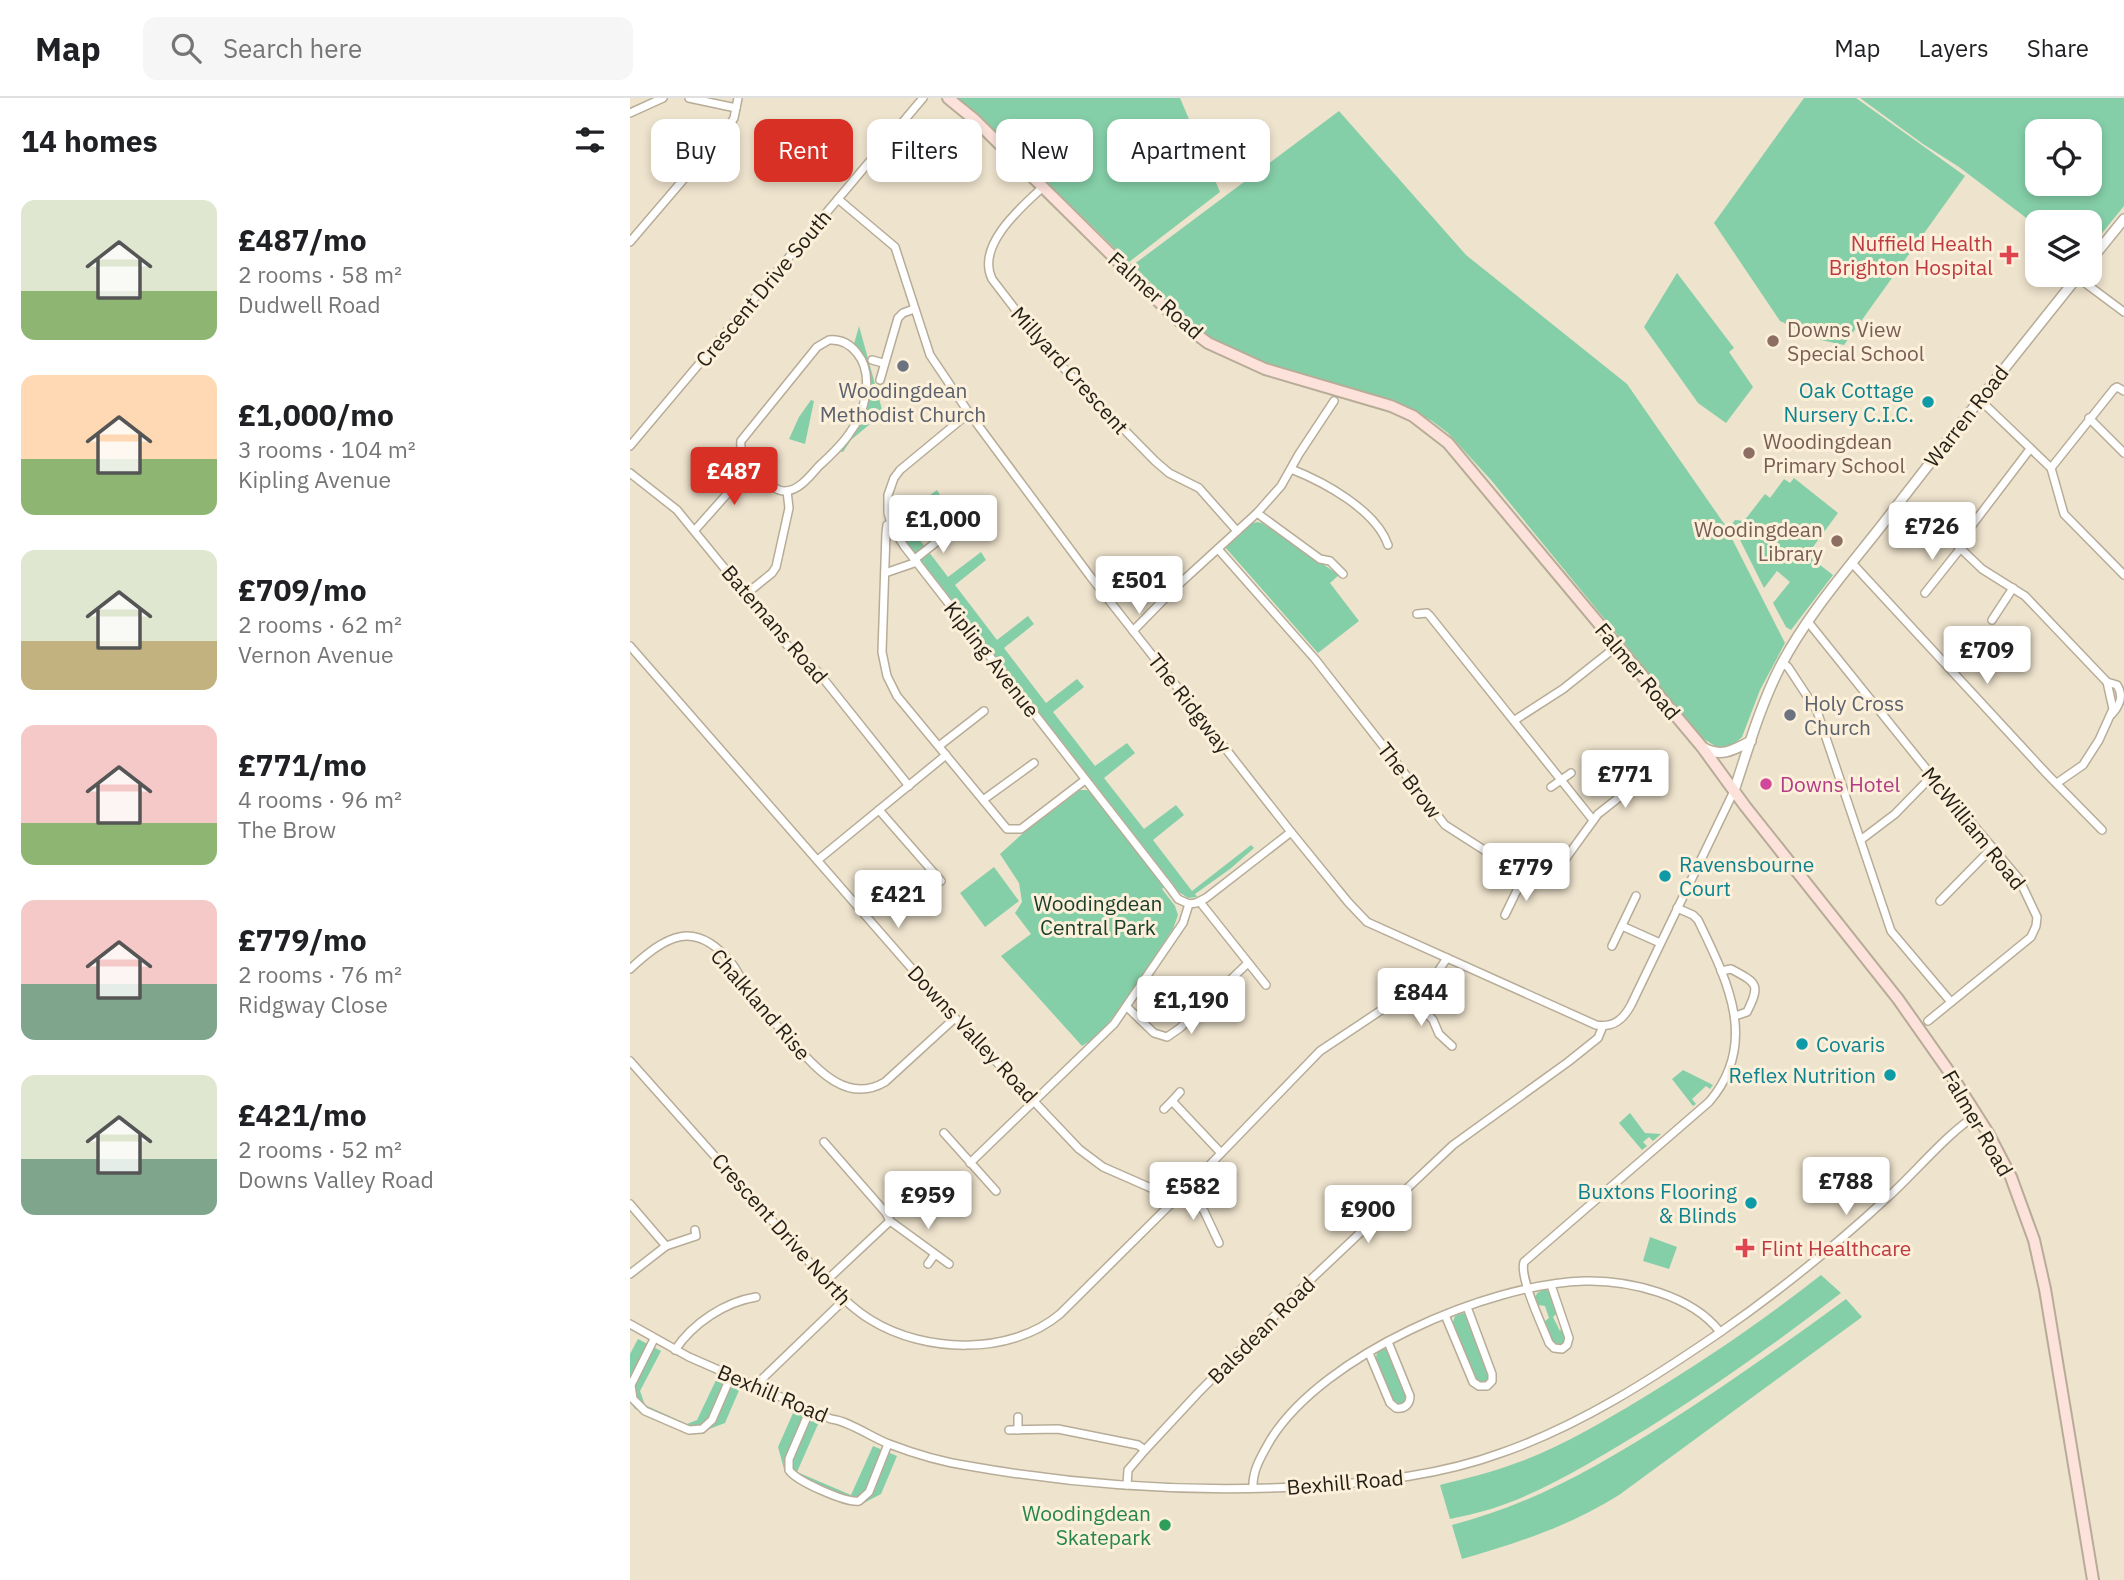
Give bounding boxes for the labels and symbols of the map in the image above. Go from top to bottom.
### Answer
street label: Crescent Drive South [689,203,837,373]
place label: Nuffield Health Brighton Hospital [1829,229,1993,281]
street label: Falmer Road [1103,245,1209,345]
marker: Nuffield Health Brighton Hospital [1999,245,2019,265]
street label: Millyard Crescent [1005,300,1135,440]
place label: Downs View Special School [1787,315,1925,367]
marker: Downs View Special School [1765,333,1781,349]
marker: Woodingdean Methodist Church [895,358,911,374]
street label: Warren Road [1917,359,2015,473]
place label: Woodingdean Methodist Church [820,376,986,428]
place label: Oak Cottage Nursery C.I.C. [1783,376,1914,428]
marker: Oak Cottage Nursery C.I.C. [1920,394,1936,410]
place label: Woodingdean Primary School [1763,427,1906,479]
marker: Woodingdean Primary School [1741,445,1757,461]
pin: £487 [693,448,775,507]
pin: £1,000 [886,496,1000,555]
pin: £726 [1891,503,1973,562]
place label: Woodingdean Library [1694,515,1824,567]
marker: Woodingdean Library [1829,533,1845,549]
pin: £501 [1098,556,1180,616]
street label: Batemans Road [716,559,834,689]
street label: Kipling Avenue [938,595,1046,723]
street label: Falmer Road [1589,617,1687,725]
pin: £709 [1946,626,2028,686]
street label: The Ridgway [1142,647,1238,759]
place label: Holy Cross Church [1804,689,1904,741]
marker: Holy Cross Church [1782,707,1798,723]
street label: The Brow [1371,736,1449,824]
pin: £771 [1584,750,1666,810]
street label: McWilliam Road [1916,761,2032,895]
place label: Downs Hotel [1780,770,1900,798]
marker: Downs Hotel [1758,776,1774,792]
pin: £779 [1485,844,1567,903]
place label: Ravensbourne Court [1679,850,1814,902]
marker: Ravensbourne Court [1657,868,1673,884]
pin: £421 [857,870,939,930]
park label: Woodingdean Central Park [1033,889,1163,941]
street label: Chalkland Rise [705,942,817,1066]
street label: Downs Valley Road [902,959,1044,1109]
pin: £844 [1380,968,1462,1028]
pin: £1,190 [1134,976,1248,1036]
place label: Covaris [1816,1030,1885,1058]
marker: Covaris [1794,1036,1810,1052]
place label: Reflex Nutrition [1729,1061,1876,1089]
street label: Falmer Road [1936,1065,2020,1181]
marker: Reflex Nutrition [1882,1067,1898,1083]
street label: Crescent Drive North [706,1147,858,1311]
pin: £788 [1805,1158,1887,1217]
pin: £582 [1152,1162,1234,1222]
pin: £959 [887,1172,969,1231]
place label: Buxtons Flooring & Blinds [1578,1177,1737,1229]
pin: £900 [1327,1186,1409,1245]
marker: Buxtons Flooring & Blinds [1743,1195,1759,1211]
place label: Flint Healthcare [1761,1234,1911,1262]
marker: Flint Healthcare [1735,1238,1755,1258]
street label: Balsdean Road [1201,1270,1321,1390]
street label: Bexhill Road [714,1357,832,1429]
street label: Bexhill Road [1285,1463,1405,1501]
place label: Woodingdean Skatepark [1022,1499,1151,1551]
marker: Woodingdean Skatepark [1157,1517,1173,1533]

